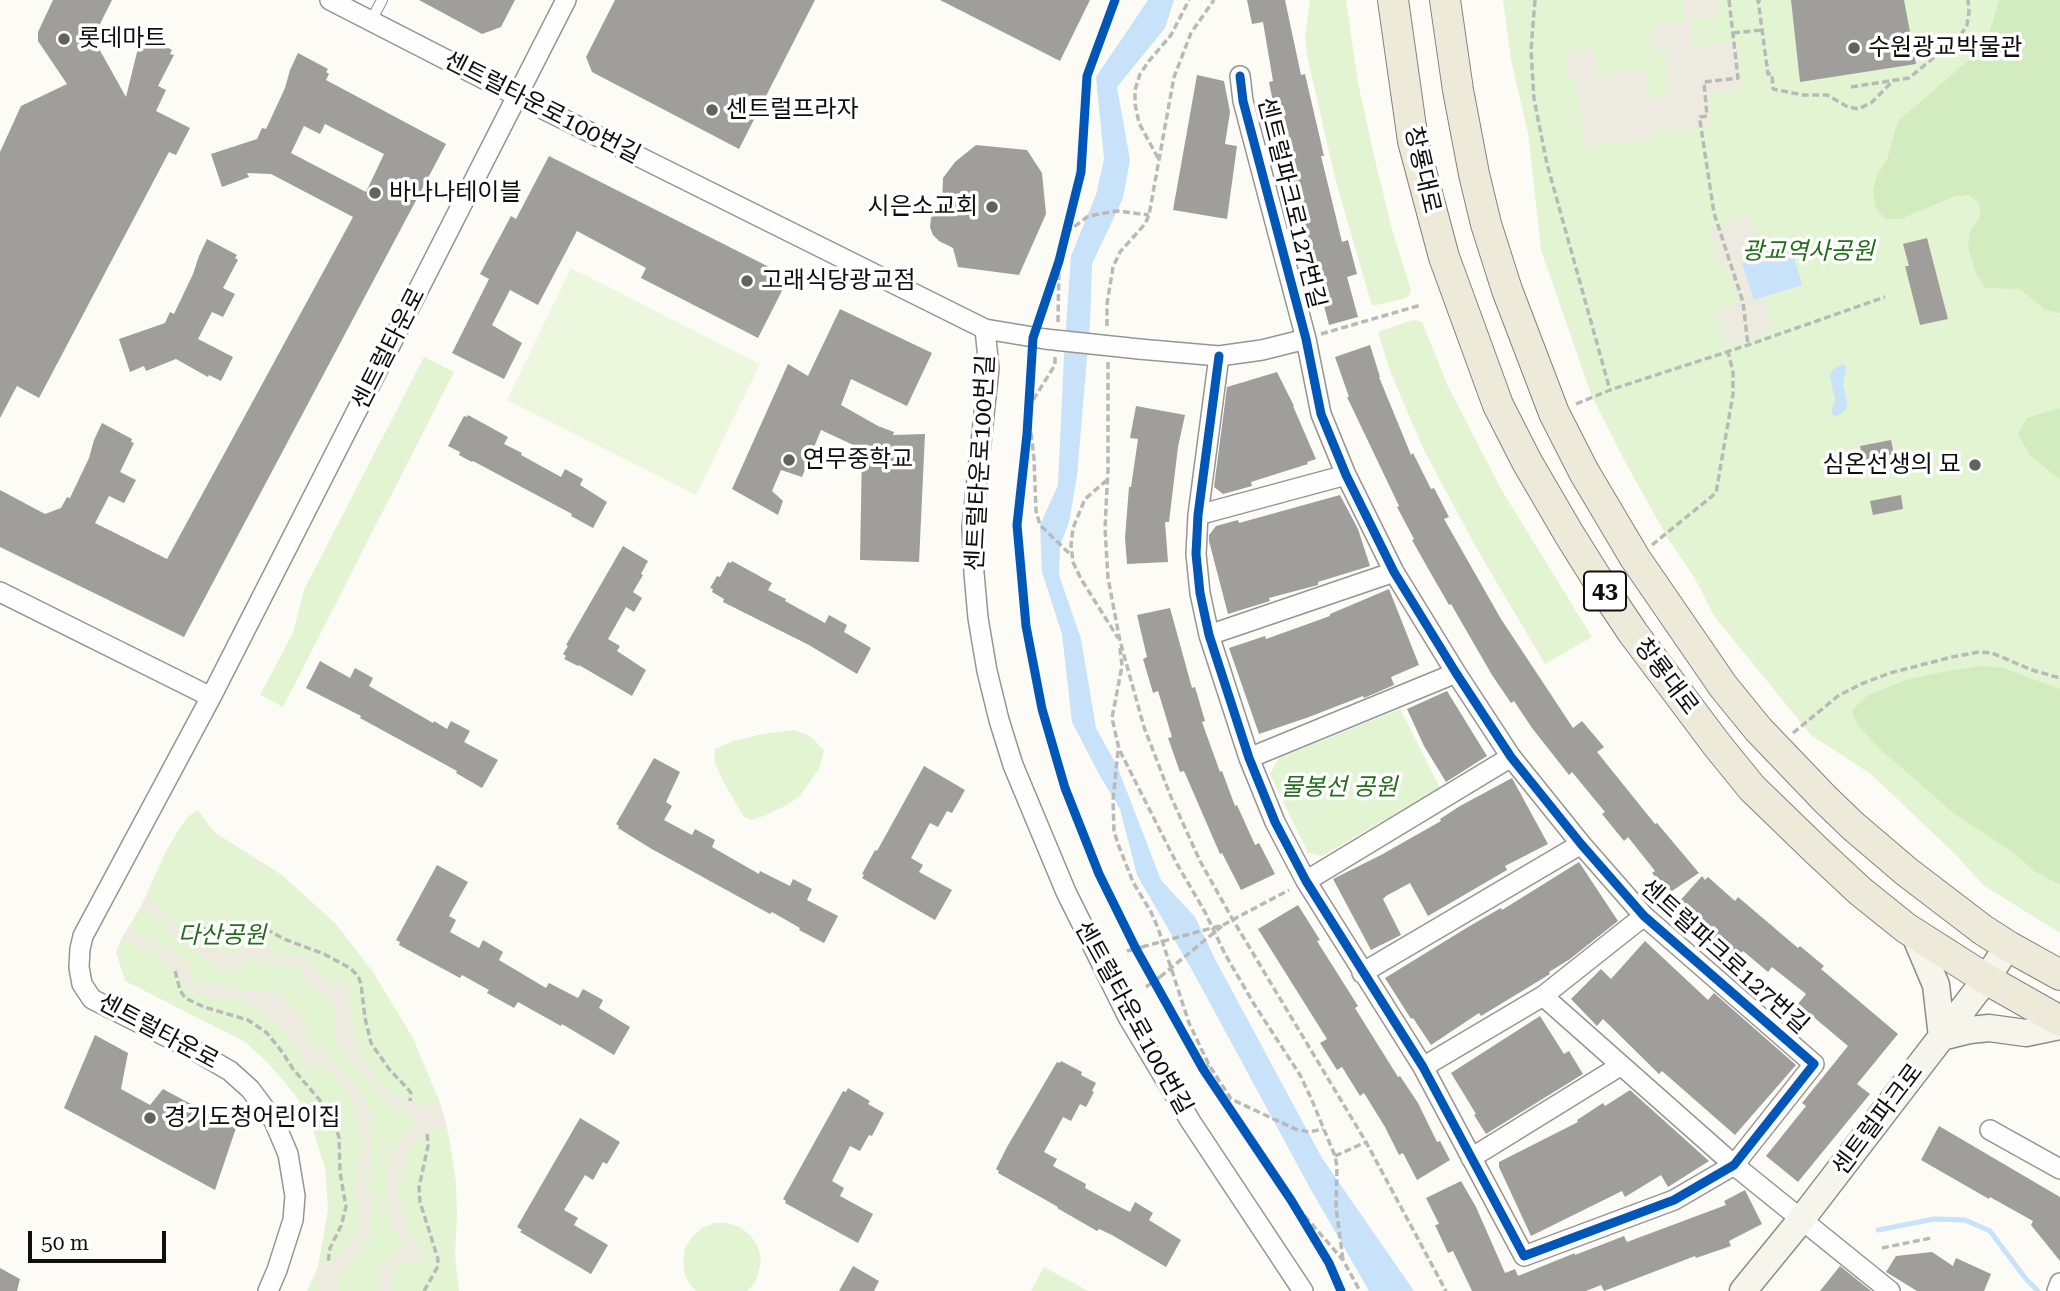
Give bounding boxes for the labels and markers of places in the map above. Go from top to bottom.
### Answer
place label: 롯데마트 [78,25,166,53]
marker: 롯데마트 [56,31,72,47]
place label: 수원광교박물관 [1868,34,2023,62]
marker: 수원광교박물관 [1846,40,1862,56]
place label: 센트럴프라자 [726,96,858,124]
marker: 센트럴프라자 [704,102,720,118]
place label: 바나나테이블 [389,179,521,207]
marker: 바나나테이블 [367,185,383,201]
place label: 시은소교회 [868,193,978,221]
marker: 시은소교회 [984,199,1000,215]
place label: 고래식당광교점 [761,267,916,295]
marker: 고래식당광교점 [739,273,755,289]
place label: 연무중학교 [803,446,913,474]
place label: 심온선생의 묘 [1822,451,1961,479]
marker: 연무중학교 [781,452,797,468]
marker: 심온선생의 묘 [1967,457,1983,473]
place label: 경기도청어린이집 [164,1104,341,1132]
marker: 경기도청어린이집 [142,1110,158,1126]

